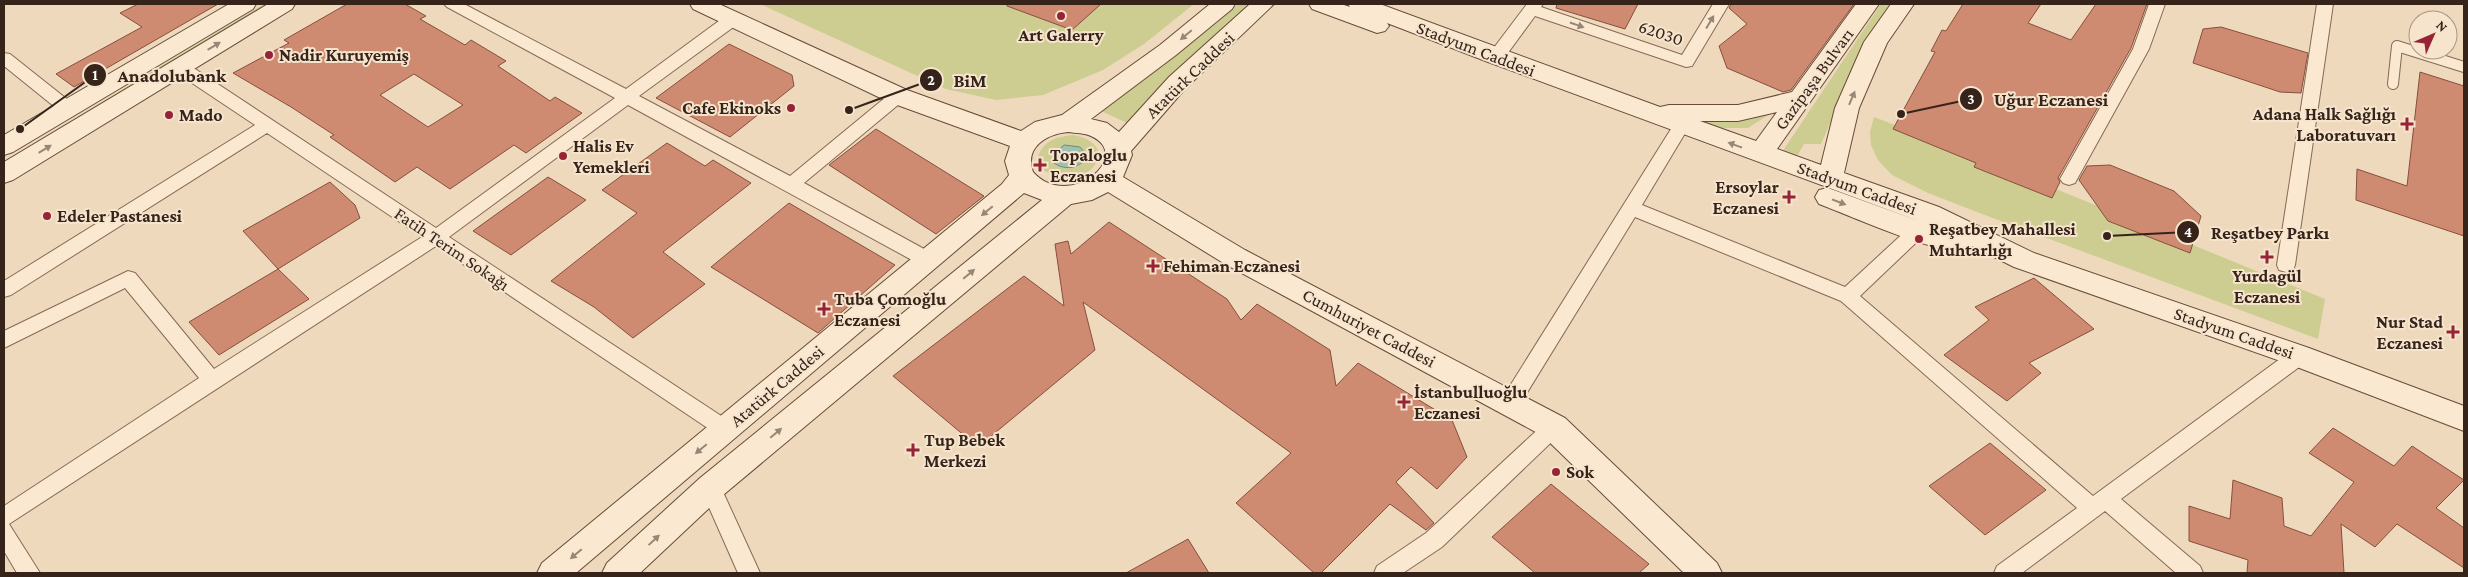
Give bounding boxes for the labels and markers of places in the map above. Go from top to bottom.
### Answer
marker: Art Galerry [1055,10,1067,22]
place label: Art Galerry [1017,25,1104,45]
place label: Nadir Kuruyemiş [279,45,409,65]
marker: Nadir Kuruyemiş [263,49,275,61]
callout: Anadolubank [83,58,236,92]
callout: BiM [918,63,997,97]
callout: Uğur Eczanesi [1959,82,2118,116]
place label: Cafe Ekinoks [682,98,781,118]
marker: Cafe Ekinoks [785,102,797,114]
place label: Adana Halk Sağlığı Laboratuvarı [2252,104,2397,145]
place label: Mado [179,105,223,125]
marker: Mado [163,109,175,121]
marker: Adana Halk Sağlığı Laboratuvarı [2400,117,2414,131]
place label: Halis Ev Yemekleri [573,136,650,177]
place label: Topaloglu Eczanesi [1050,145,1128,186]
marker: Halis Ev Yemekleri [557,150,569,162]
marker: Topaloglu Eczanesi [1034,159,1046,171]
place label: Ersoylar Eczanesi [1712,177,1780,218]
marker: Ersoylar Eczanesi [1783,191,1795,203]
place label: Edeler Pastanesi [57,206,183,226]
marker: Edeler Pastanesi [41,210,53,222]
callout: Reşatbey Parkı [2175,215,2339,249]
place label: Reşatbey Mahallesi Muhtarlığı [1929,219,2077,260]
marker: Reşatbey Mahallesi Muhtarlığı [1913,233,1925,245]
marker: Yurdagül Eczanesi [2261,251,2273,263]
place label: Fehiman Eczanesi [1163,256,1301,276]
marker: Fehiman Eczanesi [1147,260,1159,272]
place label: Yurdagül Eczanesi [2232,266,2302,307]
place label: Tuba Çomoğlu Eczanesi [834,289,947,330]
marker: Tuba Çomoğlu Eczanesi [818,303,830,315]
place label: Nur Stad Eczanesi [2376,312,2444,353]
marker: Nur Stad Eczanesi [2447,326,2459,338]
place label: İstanbulluoğlu Eczanesi [1414,382,1528,423]
marker: İstanbulluoğlu Eczanesi [1398,396,1410,408]
place label: Tup Bebek Merkezi [924,430,1005,471]
marker: Tup Bebek Merkezi [906,443,920,457]
place label: Sok [1566,462,1594,482]
marker: Sok [1550,466,1562,478]

